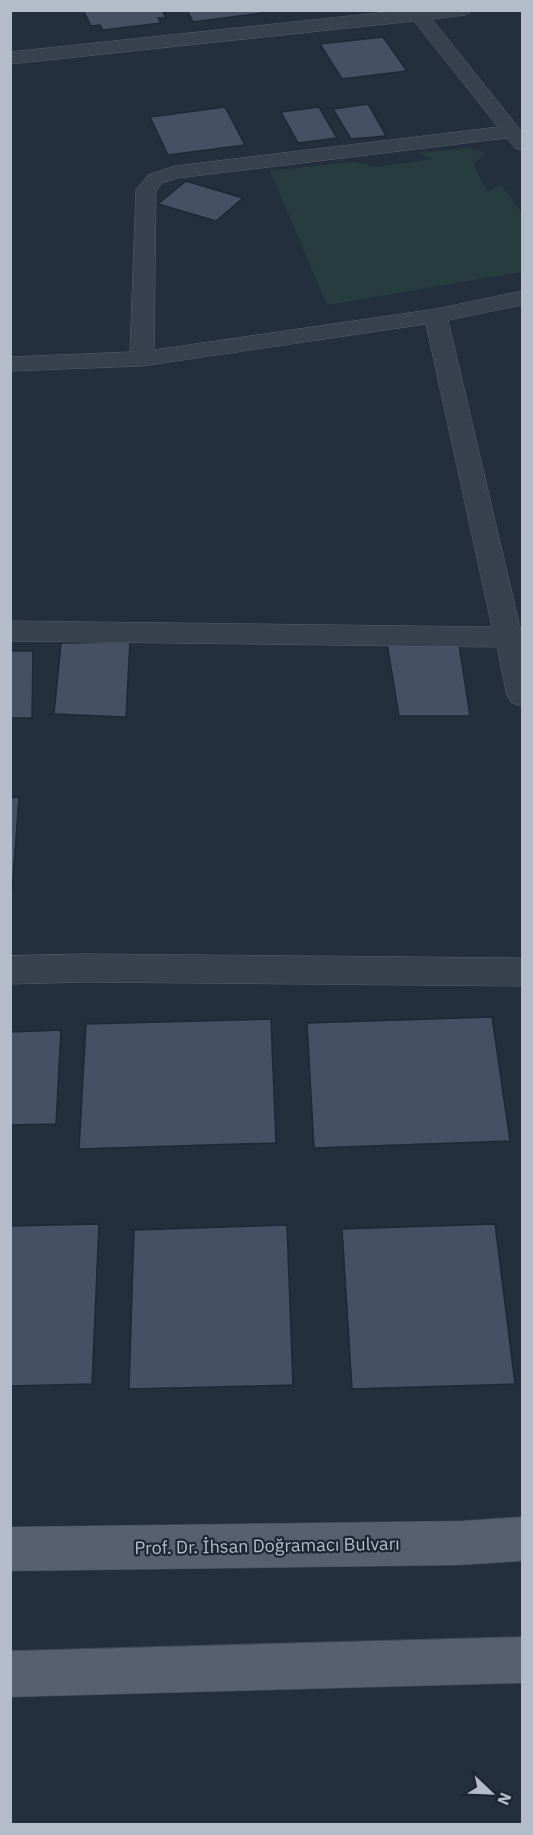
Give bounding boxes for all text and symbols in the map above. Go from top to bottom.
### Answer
street label: Prof. Dr. İhsan Doğramacı Bulvarı [134,1532,400,1559]
north arrow [461,1763,521,1823]
text: N [493,1790,516,1808]

